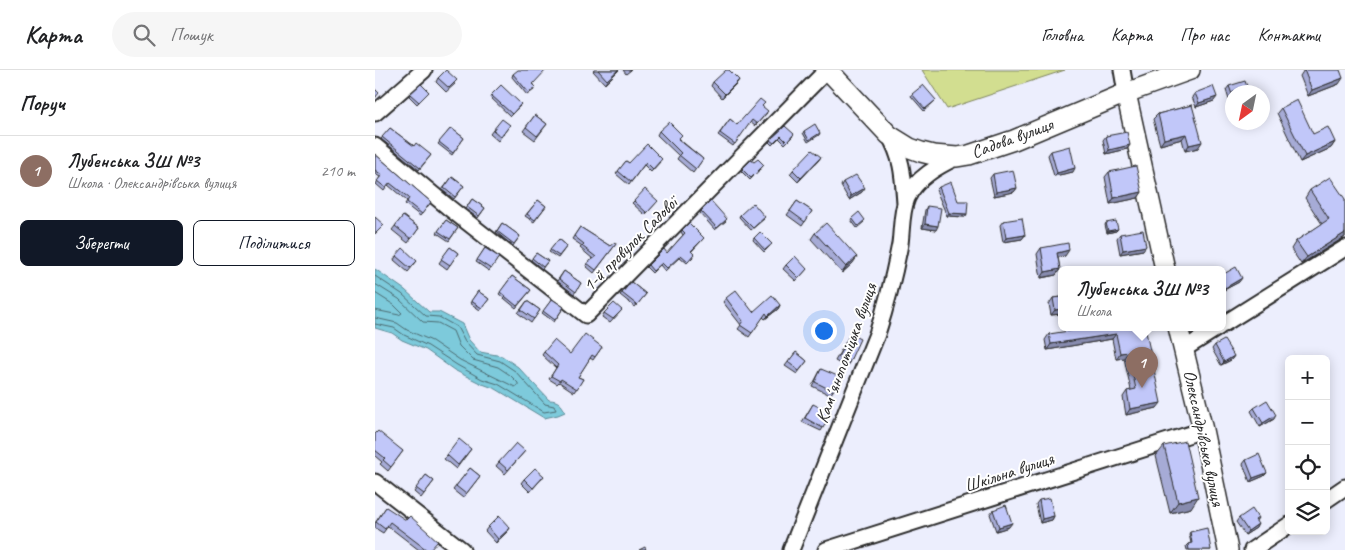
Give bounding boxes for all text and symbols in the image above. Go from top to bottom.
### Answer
search box [112,12,462,57]
text: Карта [25,20,82,50]
icon: search [130,21,158,49]
text: Пошук [170,23,213,47]
text: Головна [1041,24,1083,46]
text: Карта [1111,24,1152,46]
text: Про нас [1180,24,1230,46]
text: Контакти [1258,24,1320,46]
north arrow [1225,85,1270,130]
text: Поруч [20,90,65,116]
street label: Садова вулиця [968,113,1057,163]
text: Лубенська ЗШ №3 [67,149,199,173]
text: 1 [32,161,40,181]
text: 210 m [321,161,355,181]
text: Школа · Олександрівська вулиця [67,173,236,193]
street label: 1-й провулок Садової [578,189,685,296]
button: Зберегти [20,220,183,266]
button: Поділитися [193,220,355,266]
popup [1058,266,1226,331]
text: Лубенська ЗШ №3 [1076,277,1208,301]
street label: Камʼянопотіцька вулиця [811,279,882,426]
text: Школа [1076,301,1111,321]
your location [811,318,837,344]
pin: 1 [1126,347,1158,388]
map controls [1285,355,1330,535]
button: + [1285,355,1330,400]
street label: Олександрівська вулиця [1179,368,1229,510]
button: − [1285,400,1330,445]
button: locate [1285,445,1330,490]
street label: Шкільна вулиця [962,447,1058,497]
button: layers [1285,490,1330,535]

